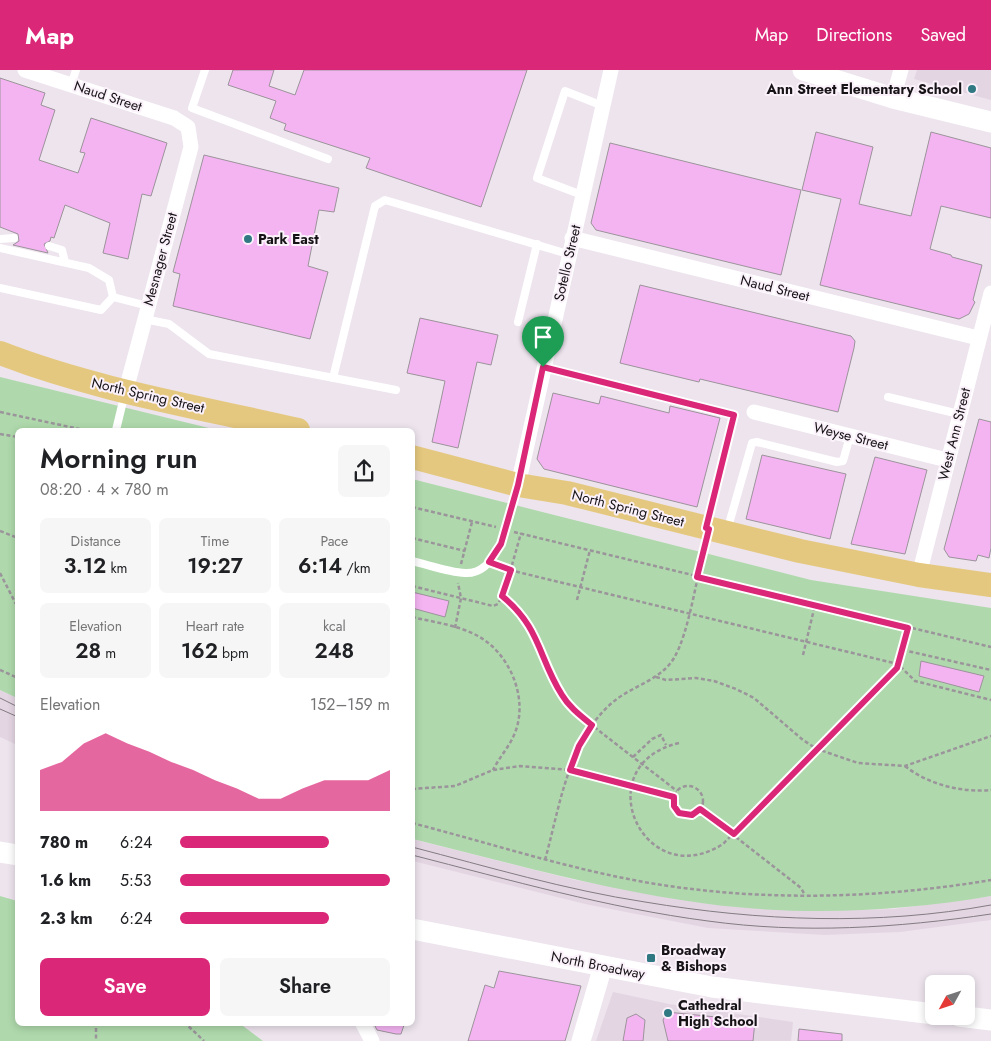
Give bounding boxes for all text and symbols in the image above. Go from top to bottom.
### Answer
text: Map [25,18,74,53]
text: Map [755,22,788,48]
text: Directions [816,22,892,48]
text: Saved [920,22,966,48]
street label: Naud Street [71,76,145,117]
place label: Ann Street Elementary School [766,79,962,99]
marker: Ann Street Elementary School [966,83,978,95]
street label: Mesnager Street [138,209,182,308]
street label: Sotello Street [549,222,586,303]
place label: Park East [258,229,319,249]
marker: Park East [242,233,254,245]
street label: Naud Street [738,270,812,306]
pin [522,316,564,367]
icon: arrive [529,323,557,351]
street label: North Spring Street [90,372,207,418]
street label: West Ann Street [933,385,975,482]
street label: Weyse Street [812,417,891,455]
text: Morning run [40,438,198,479]
button: share [338,445,390,497]
text: 08:20 · 4 × 780 m [40,478,169,501]
street label: North Spring Street [570,484,687,532]
text: Distance [71,531,121,551]
text: Time [201,531,229,551]
text: Pace [320,531,348,551]
text: 3.12 [64,551,106,581]
text: 19:27 [187,551,243,581]
text: 6:14 [298,551,342,581]
text: km [106,558,127,578]
text: /km [342,558,371,578]
text: Elevation [69,616,122,636]
text: Heart rate [186,616,244,636]
text: kcal [323,616,346,636]
text: 28 [75,636,101,666]
text: 162 [181,636,218,666]
text: 248 [314,636,354,666]
text: m [101,643,116,663]
text: bpm [218,643,249,663]
text: Elevation [40,693,100,716]
text: 152–159 m [310,693,390,716]
text: 780 m [40,831,88,854]
text: 6:24 [120,831,152,854]
text: 1.6 km [40,869,91,892]
text: 5:53 [120,869,152,892]
text: 2.3 km [40,907,93,930]
text: 6:24 [120,907,152,930]
place label: Broadway & Bishops [661,940,727,976]
street label: North Broadway [549,946,648,984]
marker: Broadway & Bishops [645,952,657,964]
button: Save [40,958,210,1016]
button: Share [220,958,390,1016]
north arrow [925,975,975,1025]
map controls [925,975,975,1025]
place label: Cathedral High School [678,995,758,1031]
marker: Cathedral High School [662,1007,674,1019]

